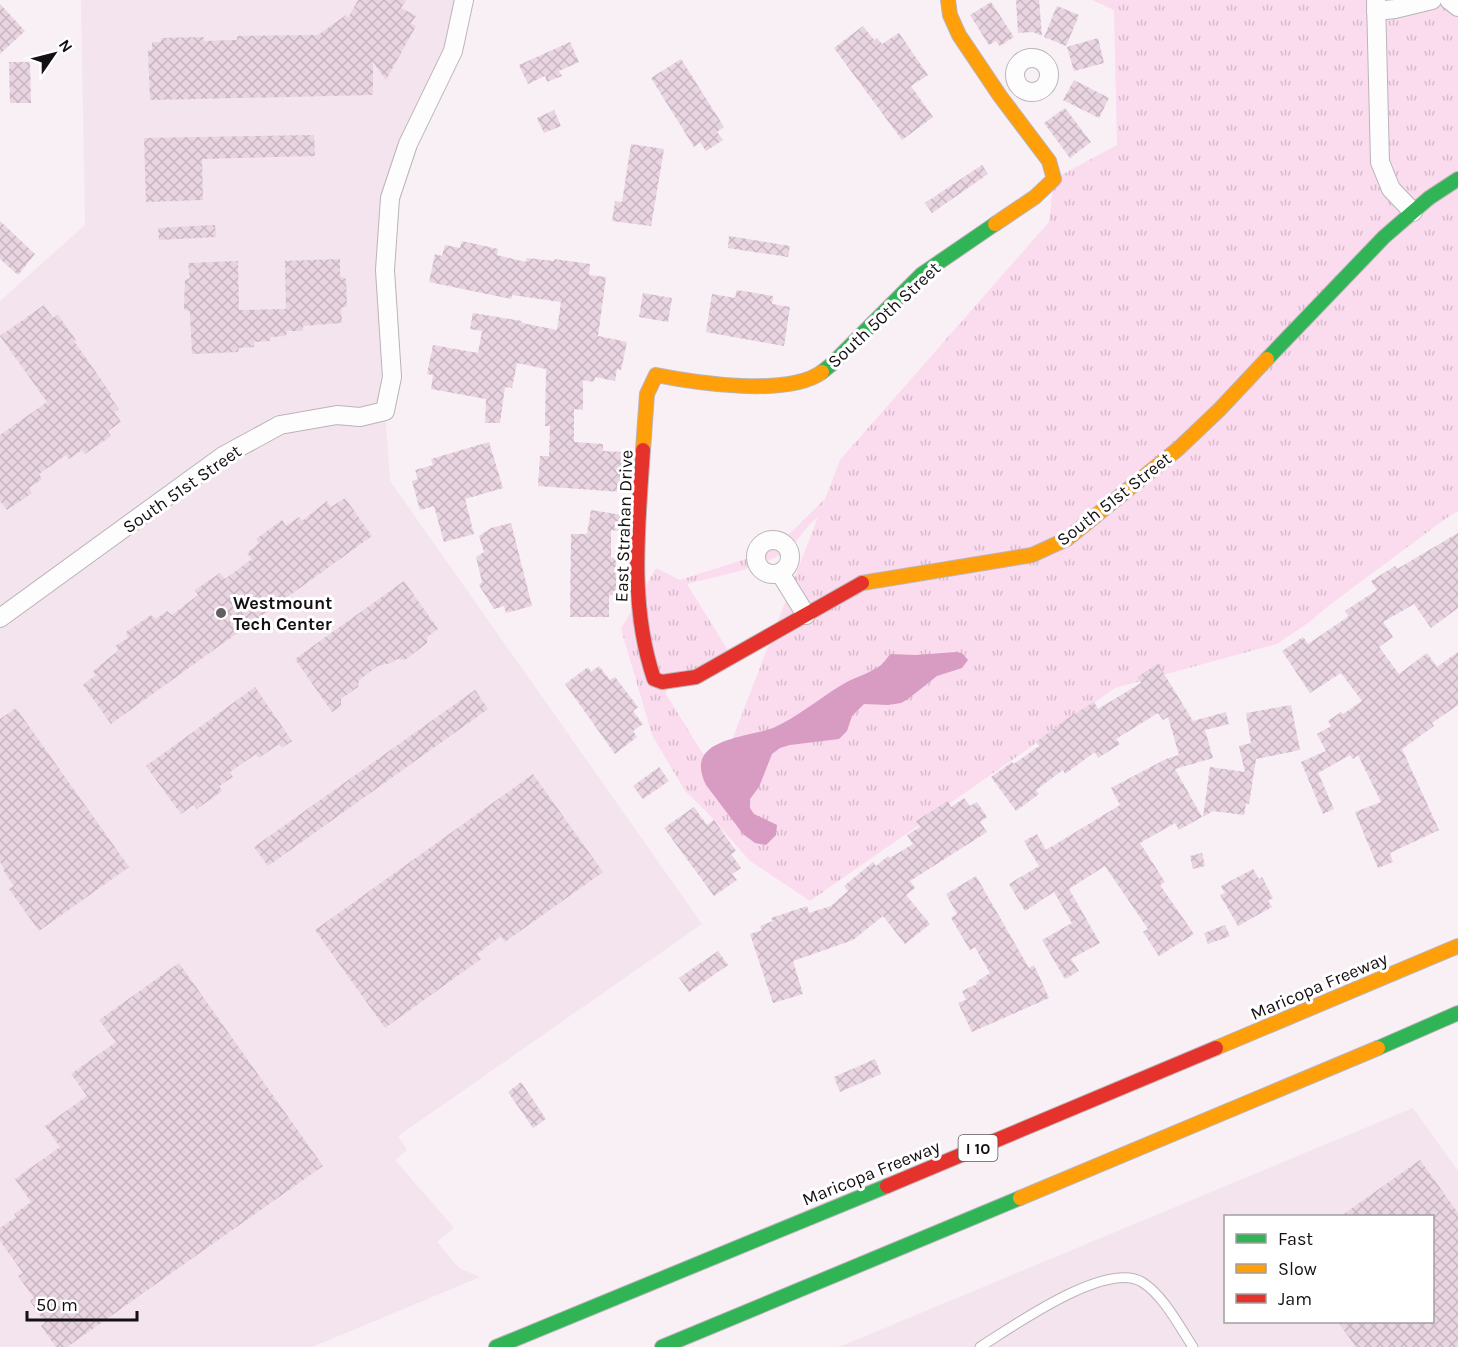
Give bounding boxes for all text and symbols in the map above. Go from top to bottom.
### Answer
north arrow [24,24,84,84]
text: N [55,36,77,56]
street label: South 50th Street [823,257,945,373]
street label: South 51st Street [119,440,246,538]
street label: South 51st Street [1052,447,1176,551]
street label: East Strahan Drive [610,449,638,603]
place label: Westmount Tech Center [233,592,332,635]
marker: Westmount Tech Center [214,606,228,620]
street label: Maricopa Freeway [1247,947,1391,1025]
street label: Maricopa Freeway [799,1135,944,1211]
road number: I 10 [958,1135,998,1161]
legend [1224,1215,1434,1323]
text: Fast [1278,1228,1313,1250]
text: Slow [1278,1258,1317,1280]
scale bar [27,1284,136,1322]
text: Jam [1278,1288,1312,1310]
text: 50 m [36,1294,78,1316]

